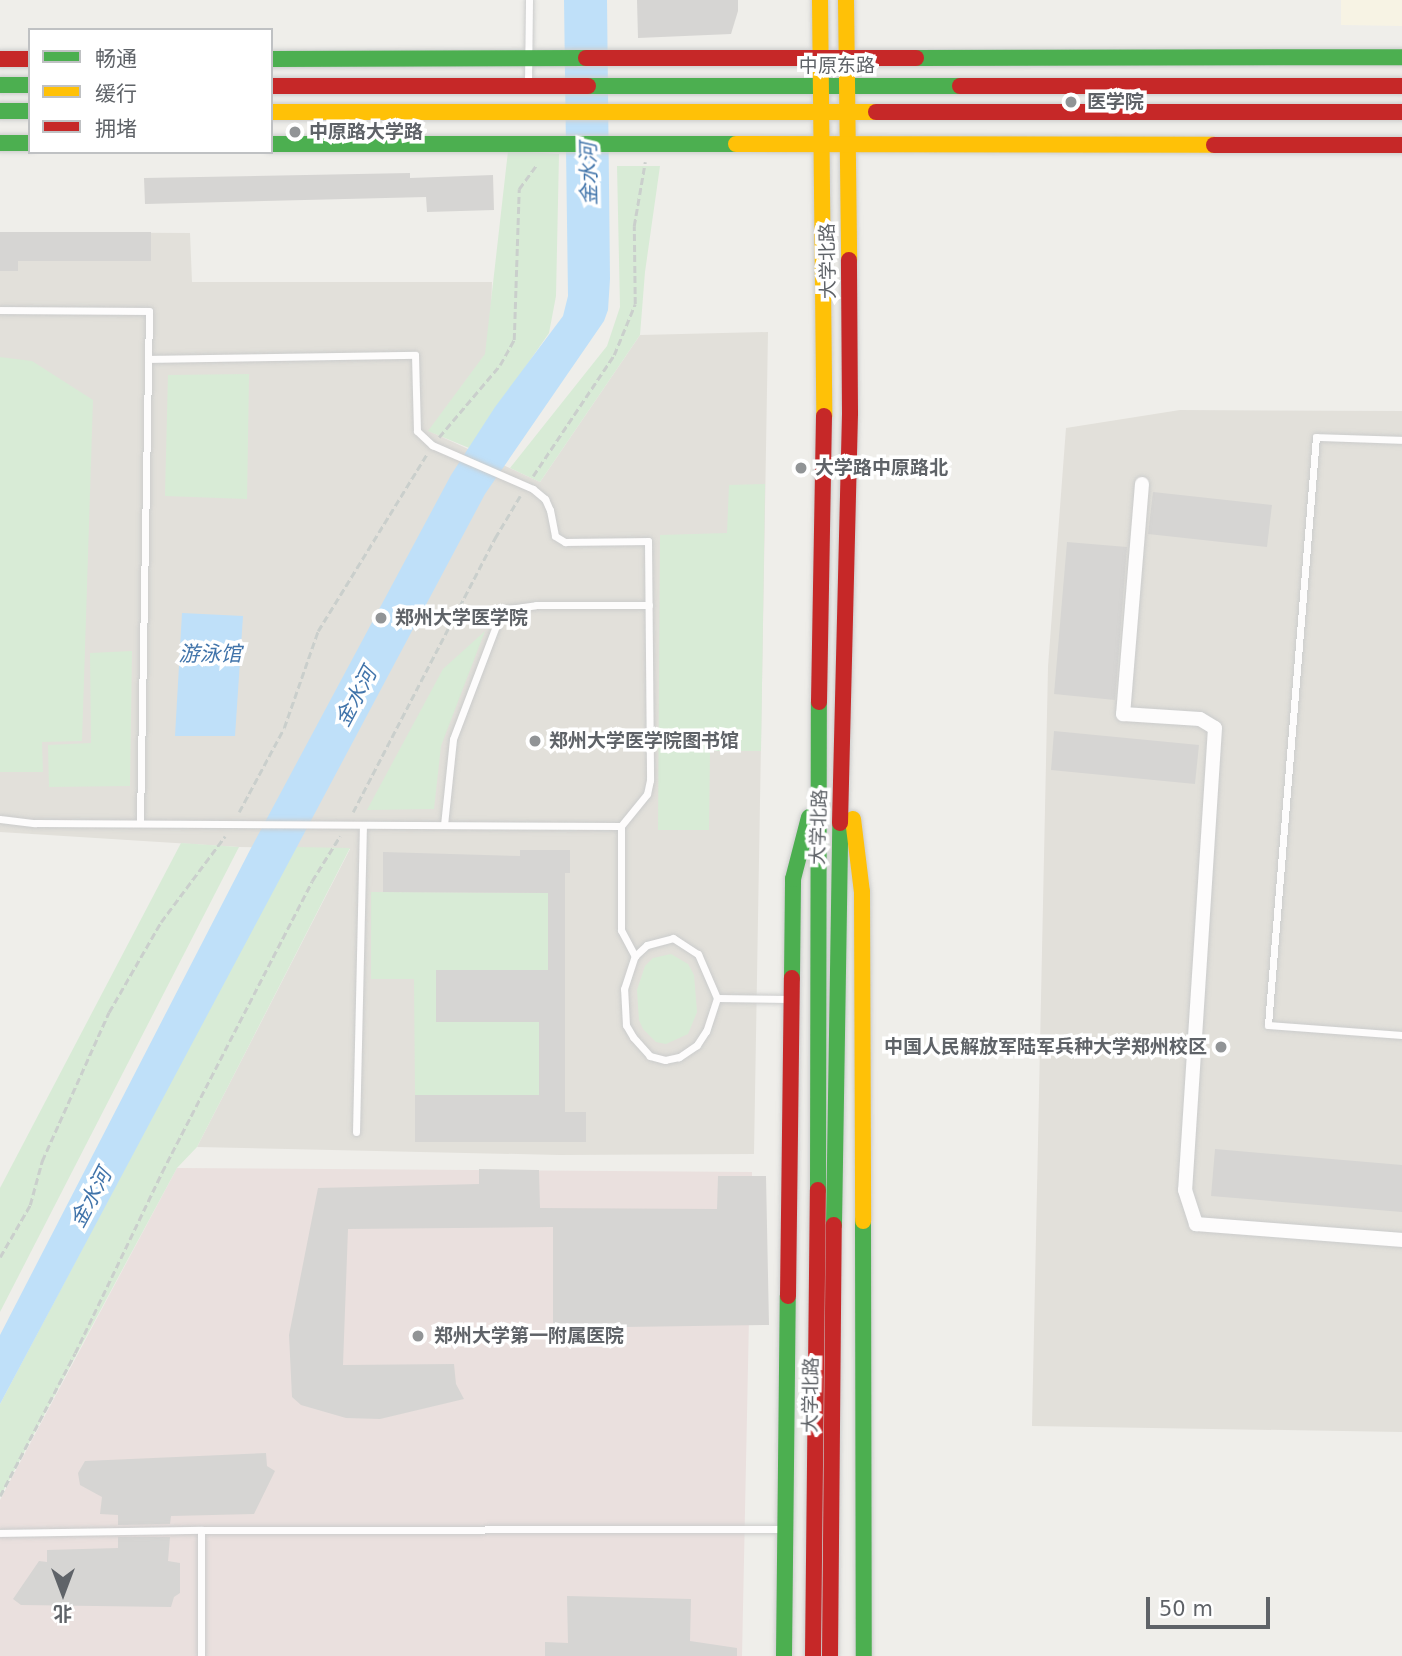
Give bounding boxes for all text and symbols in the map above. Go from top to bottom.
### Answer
legend [28,28,273,154]
text: 畅通 [95,47,137,71]
street label: 中原东路 [799,55,875,77]
text: 缓行 [95,82,137,106]
place label: 医学院 [1087,91,1144,113]
marker: 医学院 [1061,92,1081,112]
text: 拥堵 [95,117,137,141]
place label: 中原路大学路 [309,121,423,143]
marker: 中原路大学路 [287,124,303,140]
water label: 金水河 [576,142,602,206]
street label: 大学北路 [816,223,840,299]
place label: 大学路中原路北 [815,457,948,479]
marker: 大学路中原路北 [793,460,809,476]
place label: 郑州大学医学院 [395,607,528,629]
marker: 郑州大学医学院 [373,610,389,626]
water label: 游泳馆 [179,641,241,667]
water label: 金水河 [330,663,382,731]
place label: 郑州大学医学院图书馆 [549,730,739,752]
marker: 郑州大学医学院图书馆 [527,733,543,749]
street label: 大学北路 [806,789,832,865]
place label: 中国人民解放军陆军兵种大学郑州校区 [884,1036,1207,1058]
marker: 中国人民解放军陆军兵种大学郑州校区 [1213,1039,1229,1055]
water label: 金水河 [65,1164,117,1232]
place label: 郑州大学第一附属医院 [434,1325,624,1347]
marker: 郑州大学第一附属医院 [408,1326,428,1346]
street label: 大学北路 [799,1357,823,1433]
north arrow [28,1558,98,1628]
scale bar [1150,1582,1274,1626]
text: 50 m [1159,1597,1213,1621]
text: 北 [54,1603,73,1625]

